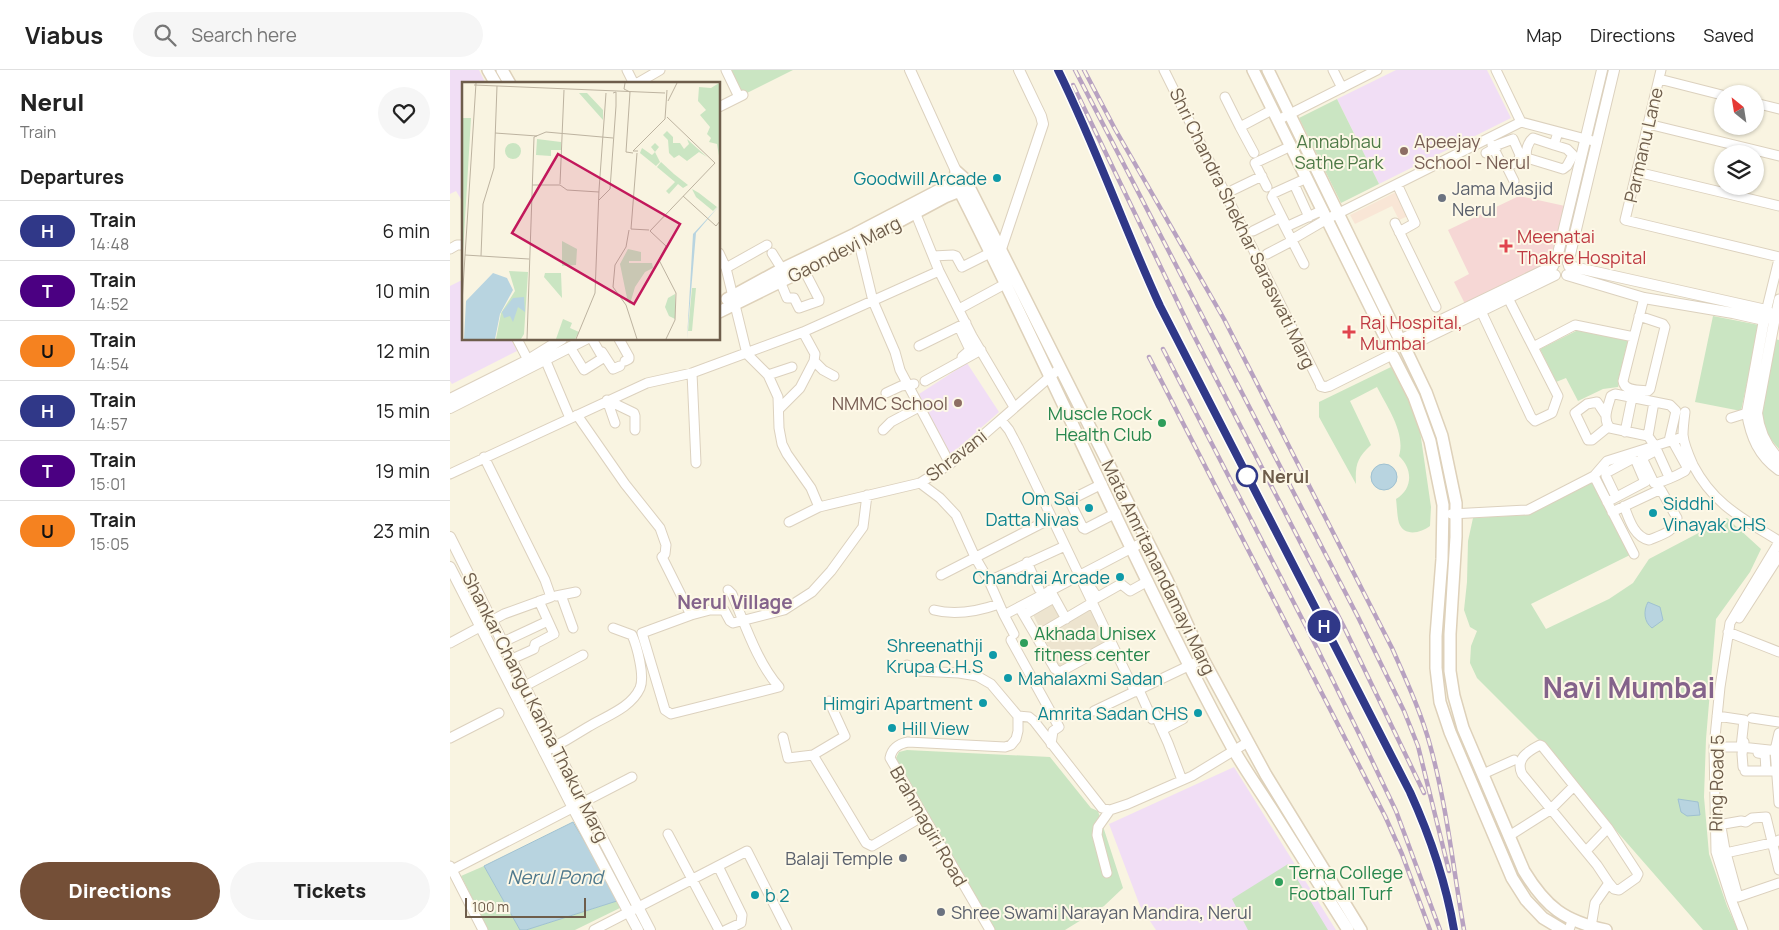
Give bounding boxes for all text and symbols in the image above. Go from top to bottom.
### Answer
search box [133,12,483,57]
text: Viabus [25,18,103,51]
icon: search [151,21,179,49]
text: Search here [191,22,297,48]
text: Map [1526,23,1562,47]
text: Directions [1590,23,1675,47]
text: Saved [1703,23,1754,47]
inset map [462,82,720,340]
street label: Shri Chandra Shekhar Saraswati Marg [1164,84,1322,372]
text: Nerul [20,85,84,118]
street label: Parmanu Lane [1618,85,1668,205]
north arrow [1714,85,1764,135]
map controls [1714,85,1764,195]
button: heart [378,87,430,139]
text: Train [20,121,56,143]
park label: Annabhau Sathe Park [1295,129,1385,174]
place label: Apeejay School - Nerul [1414,129,1530,174]
marker: Apeejay School - Nerul [1398,145,1410,157]
button: layers [1714,145,1764,195]
text: Departures [20,164,124,190]
place label: Goodwill Arcade [854,166,987,190]
marker: Goodwill Arcade [991,172,1003,184]
place label: Jama Masjid Nerul [1452,176,1553,221]
marker: Jama Masjid Nerul [1436,192,1448,204]
text: Train [90,207,136,233]
street label: Gaondevi Marg [783,210,905,288]
text: 6 min [383,218,430,244]
text: H [41,219,54,243]
place label: Meenatai Thakre Hospital [1517,224,1646,269]
text: 14:48 [90,233,129,255]
marker: Meenatai Thakre Hospital [1499,239,1513,253]
text: Train [90,267,136,293]
text: 10 min [375,278,430,304]
text: T [42,279,53,303]
text: 14:52 [90,293,128,315]
place label: Raj Hospital, Mumbai [1360,310,1463,355]
marker: Raj Hospital, Mumbai [1342,325,1356,339]
text: Train [90,327,136,353]
text: 12 min [376,338,430,364]
text: U [41,339,54,363]
text: 14:54 [90,353,129,375]
text: Train [90,387,136,413]
place label: NMMC School [832,391,948,415]
marker: NMMC School [952,397,964,409]
text: 15 min [376,398,430,424]
text: H [41,399,54,423]
place label: Muscle Rock Health Club [1048,401,1153,446]
text: 14:57 [90,413,128,435]
marker: Muscle Rock Health Club [1156,417,1168,429]
street label: Shravani [921,424,991,486]
text: Train [90,447,136,473]
street label: Mata Amritanandamayi Marg [1096,455,1222,679]
text: 19 min [375,458,430,484]
text: T [42,459,53,483]
place label: Nerul [1262,464,1309,488]
marker: Nerul [1236,465,1258,487]
text: 15:01 [90,473,126,495]
place label: Om Sai Datta Nivas [985,486,1079,531]
place label: Siddhi Vinayak CHS [1663,491,1766,536]
marker: Om Sai Datta Nivas [1083,502,1095,514]
text: Train [90,507,136,533]
marker: Siddhi Vinayak CHS [1647,507,1659,519]
text: 23 min [373,518,430,544]
text: U [41,519,54,543]
text: 15:05 [90,533,129,555]
place label: Chandrai Arcade [972,565,1110,589]
street label: Shankar Changu Kanha Thakur Marg [457,568,615,846]
marker: Chandrai Arcade [1114,571,1126,583]
district label: Nerul Village [677,589,793,615]
line badge: H [1308,610,1340,642]
text: H [1318,614,1331,638]
place label: Akhada Unisex fitness center [1034,621,1156,666]
place label: Shreenathji Krupa C.H.S [886,633,983,678]
marker: Akhada Unisex fitness center [1018,637,1030,649]
marker: Shreenathji Krupa C.H.S [987,649,999,661]
place label: Mahalaxmi Sadan [1018,666,1163,690]
district label: Navi Mumbai [1543,668,1715,706]
marker: Mahalaxmi Sadan [1002,672,1014,684]
place label: Himgiri Apartment [823,691,973,715]
marker: Himgiri Apartment [977,697,989,709]
place label: Amrita Sadan CHS [1037,701,1188,725]
marker: Amrita Sadan CHS [1192,707,1204,719]
place label: Hill View [902,716,969,740]
marker: Hill View [886,722,898,734]
street label: Ring Road 5 [1703,734,1729,832]
street label: Brahmagiri Road [885,762,973,890]
place label: Balaji Temple [785,846,893,870]
marker: Balaji Temple [897,852,909,864]
place label: Terna College Football Turf [1289,860,1403,905]
button: Directions [20,862,220,920]
button: Tickets [230,862,430,920]
water label: Nerul Pond [507,864,606,890]
marker: Terna College Football Turf [1273,876,1285,888]
place label: b 2 [765,883,790,907]
marker: b 2 [749,889,761,901]
scale bar [465,895,586,918]
text: 100 m [472,897,509,916]
place label: Shree Swami Narayan Mandira, Nerul [951,900,1252,924]
marker: Shree Swami Narayan Mandira, Nerul [935,906,947,918]

